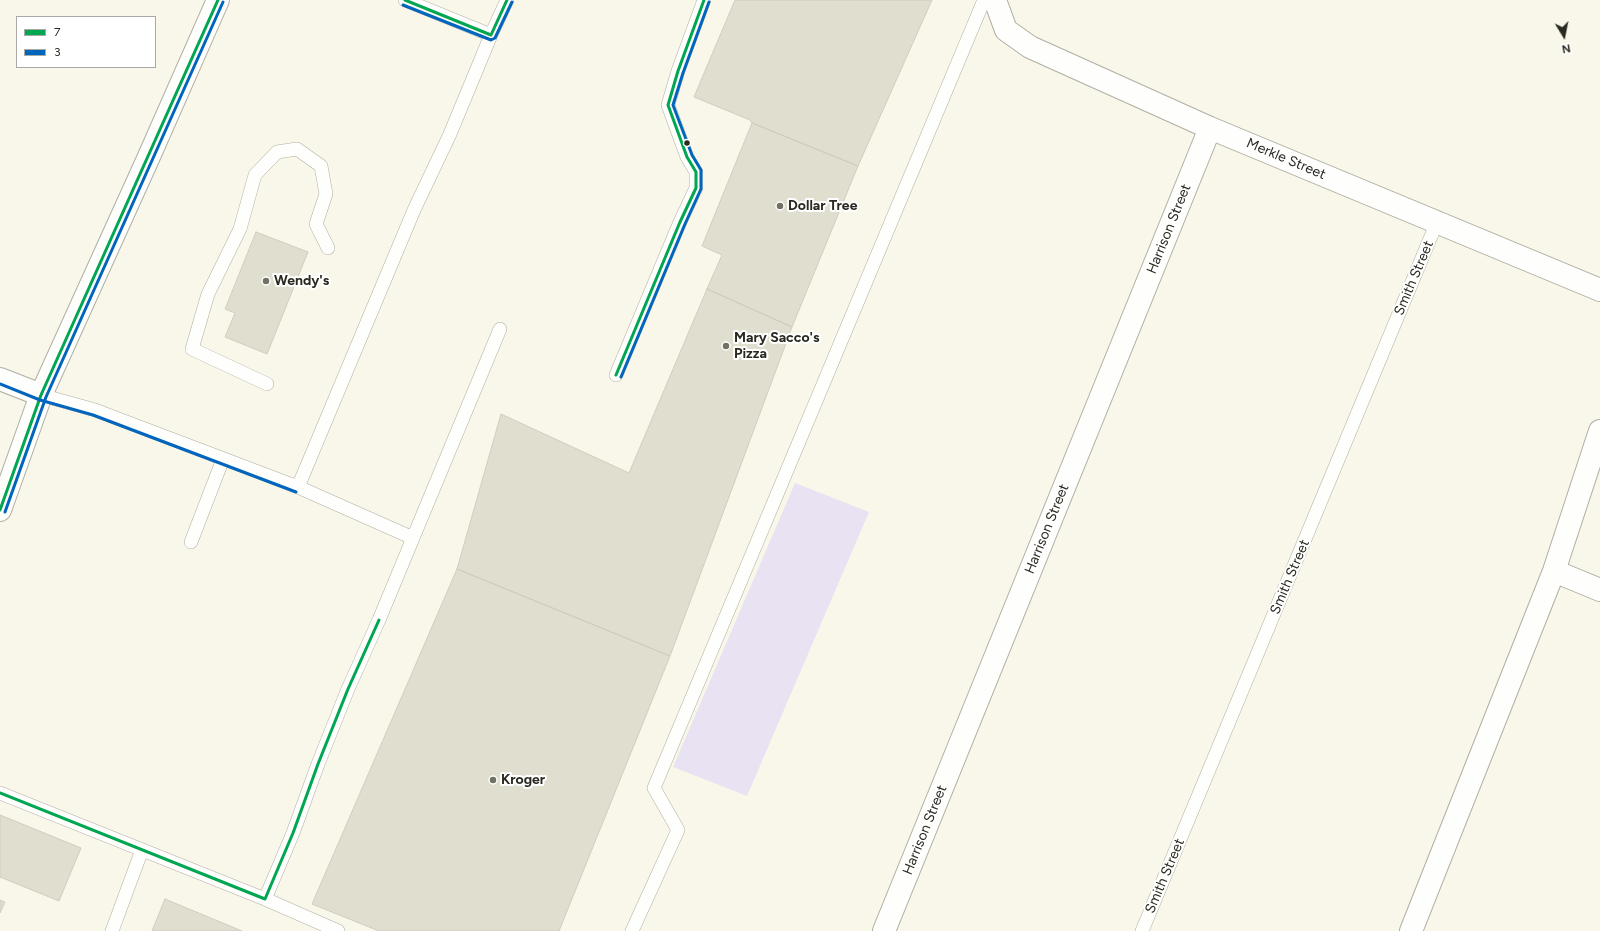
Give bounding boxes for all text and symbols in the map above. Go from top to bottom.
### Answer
legend [16,16,156,68]
north arrow [1544,16,1584,56]
text: 7 [54,25,60,39]
text: N [1561,41,1572,55]
text: 3 [54,45,61,59]
street label: Merkle Street [1244,135,1328,183]
unlabelled marker [682,138,692,148]
street label: Harrison Street [1143,182,1195,276]
place label: Dollar Tree [788,198,857,214]
marker: Dollar Tree [775,201,785,211]
street label: Smith Street [1391,238,1437,318]
place label: Wendy's [274,273,329,289]
marker: Wendy's [261,276,271,286]
place label: Mary Sacco's Pizza [734,330,819,362]
marker: Mary Sacco's Pizza [721,341,731,351]
street label: Harrison Street [1021,482,1073,576]
street label: Smith Street [1267,537,1313,617]
place label: Kroger [501,772,545,788]
marker: Kroger [488,775,498,785]
street label: Harrison Street [899,783,951,877]
street label: Smith Street [1142,836,1188,916]

